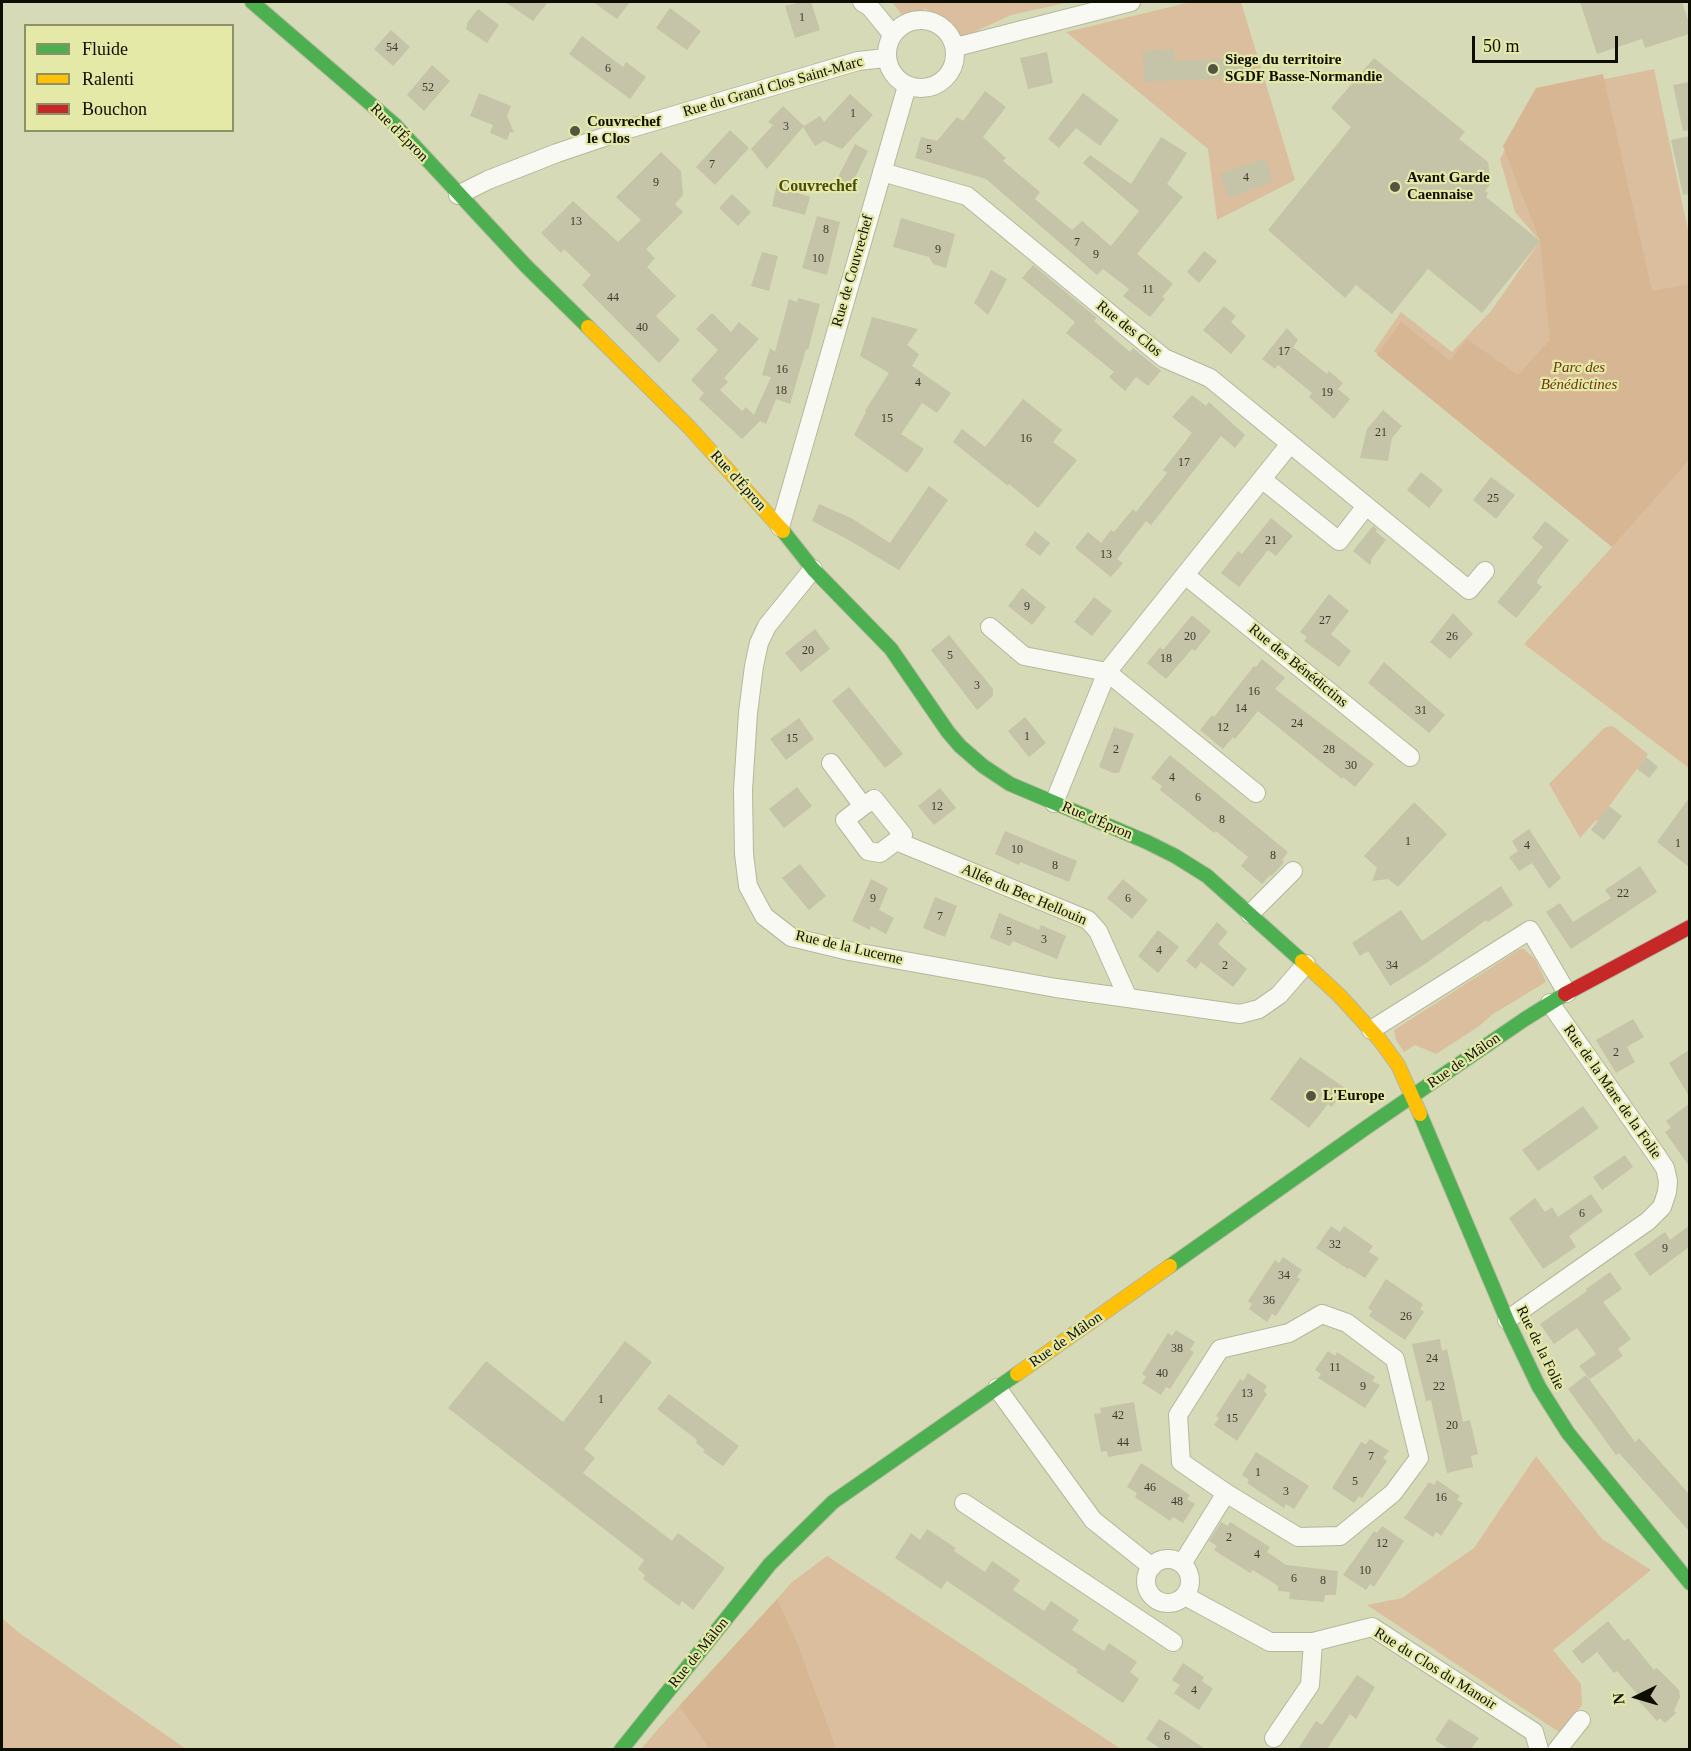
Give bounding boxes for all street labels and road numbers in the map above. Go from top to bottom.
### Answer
street label: Rue du Grand Clos Saint-Marc [681,53,865,121]
street label: Rue d'Épron [366,100,432,166]
street label: Rue de Couvrechef [828,213,878,329]
street label: Rue des Clos [1093,297,1165,361]
street label: Rue d'Épron [706,447,770,515]
street label: Rue des Bénédictins [1245,620,1351,712]
street label: Rue d'Épron [1059,798,1135,844]
street label: Allée du Bec Hellouin [959,860,1089,930]
street label: Rue de la Lucerne [794,927,904,969]
street label: Rue de la Mare de la Folie [1559,1022,1665,1162]
street label: Rue de Mâlon [1424,1029,1504,1093]
street label: Rue de la Folie [1512,1303,1568,1393]
street label: Rue de Mâlon [1026,1308,1106,1372]
street label: Rue de Mâlon [665,1614,733,1692]
street label: Rue du Clos du Manoir [1371,1624,1499,1714]

